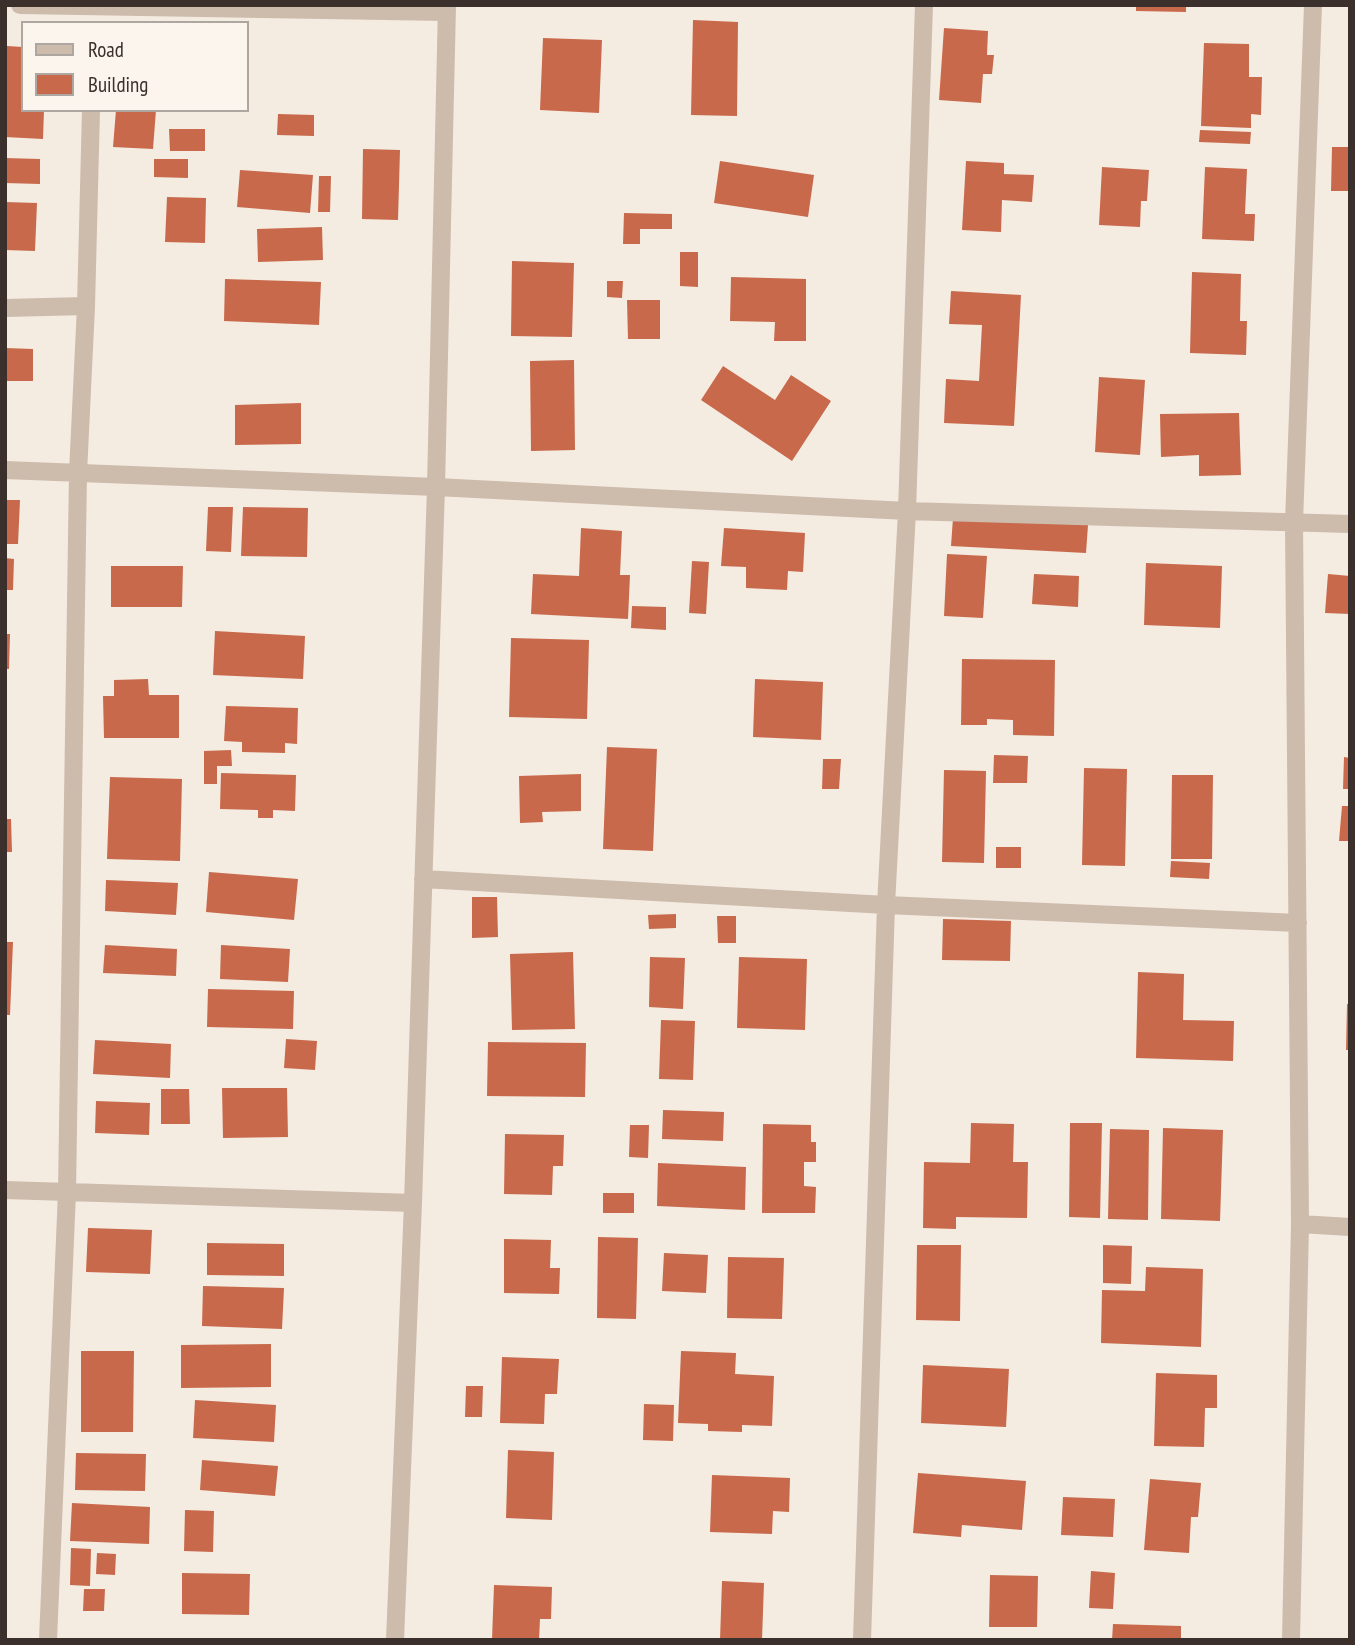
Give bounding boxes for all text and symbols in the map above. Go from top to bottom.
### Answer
legend [21,21,248,112]
text: Road [88,36,124,63]
text: Building [88,71,148,98]

